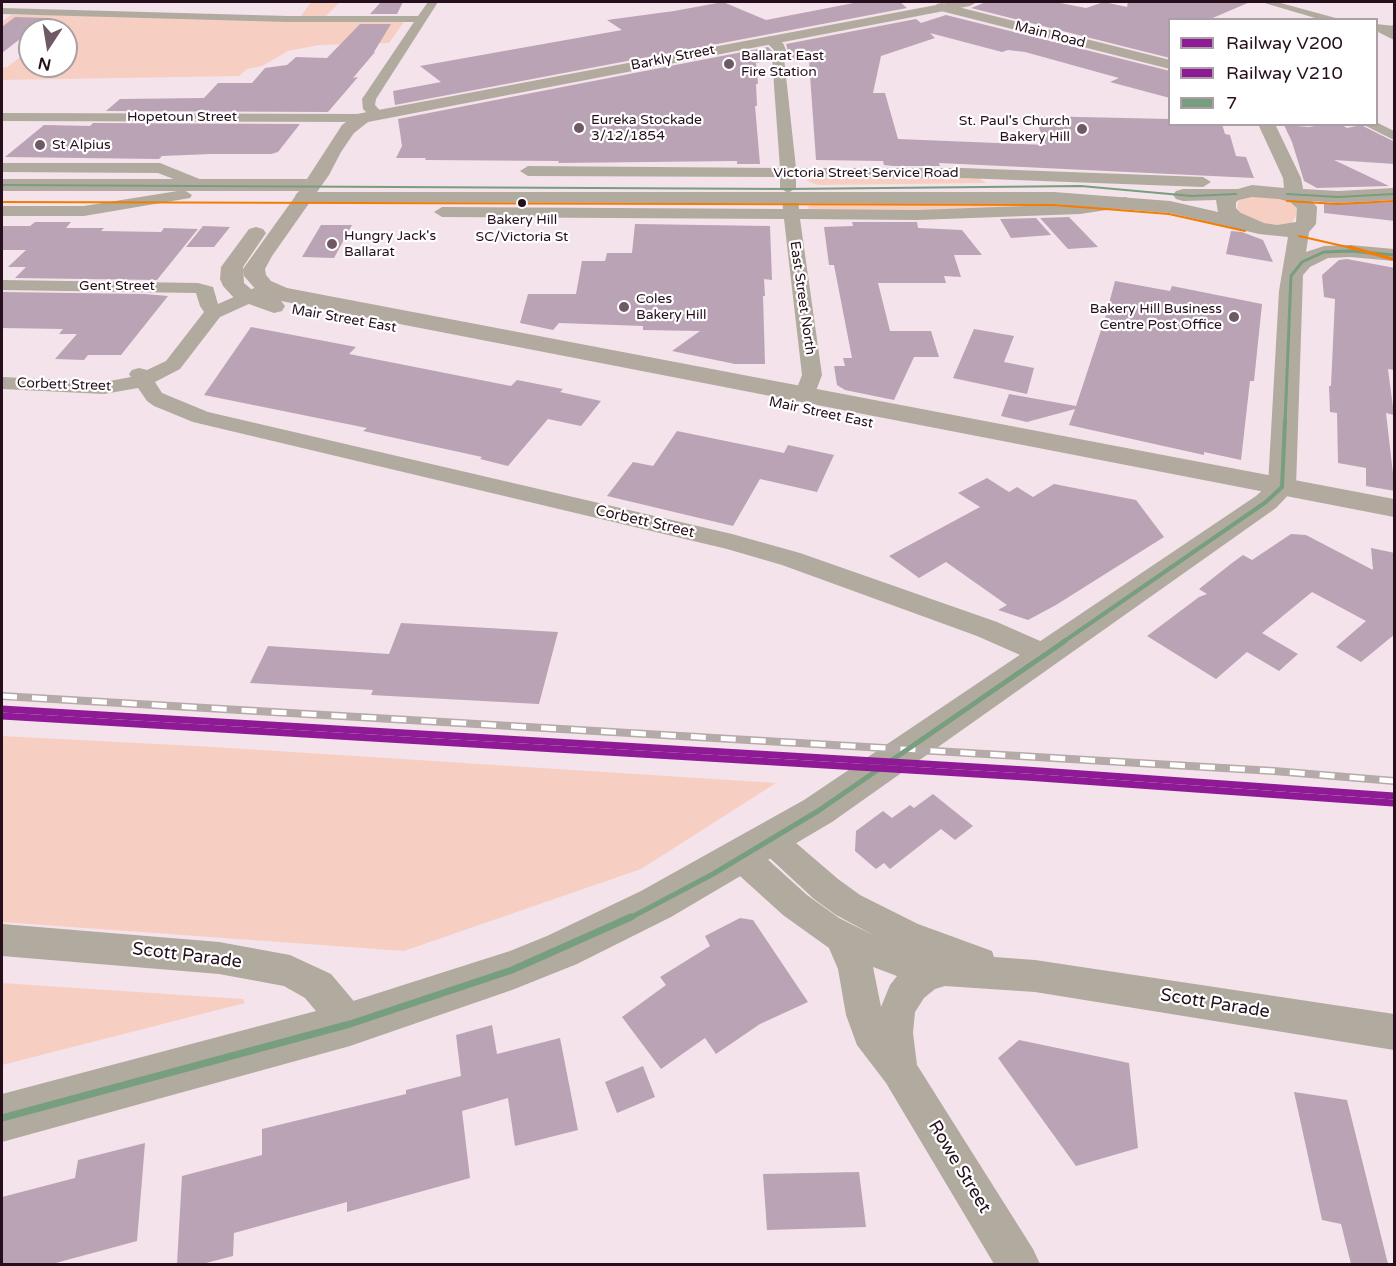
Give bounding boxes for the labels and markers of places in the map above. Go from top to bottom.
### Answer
place label: Ballarat East Fire Station [741,48,824,80]
marker: Ballarat East Fire Station [722,57,736,71]
place label: Eureka Stockade 3/12/1854 [591,112,702,144]
place label: St. Paul's Church Bakery Hill [959,113,1070,146]
marker: Eureka Stockade 3/12/1854 [572,121,586,135]
marker: St. Paul's Church Bakery Hill [1075,122,1089,136]
place label: St Alpius [52,137,111,153]
marker: St Alpius [33,138,47,152]
marker: Bakery Hill SC/Victoria St [516,197,528,209]
place label: Bakery Hill SC/Victoria St [476,212,568,244]
place label: Hungry Jack's Ballarat [344,228,436,260]
marker: Hungry Jack's Ballarat [325,237,339,251]
place label: Coles Bakery Hill [636,291,706,324]
marker: Coles Bakery Hill [617,300,631,314]
place label: Bakery Hill Business Centre Post Office [1090,301,1222,334]
marker: Bakery Hill Business Centre Post Office [1227,310,1241,324]

